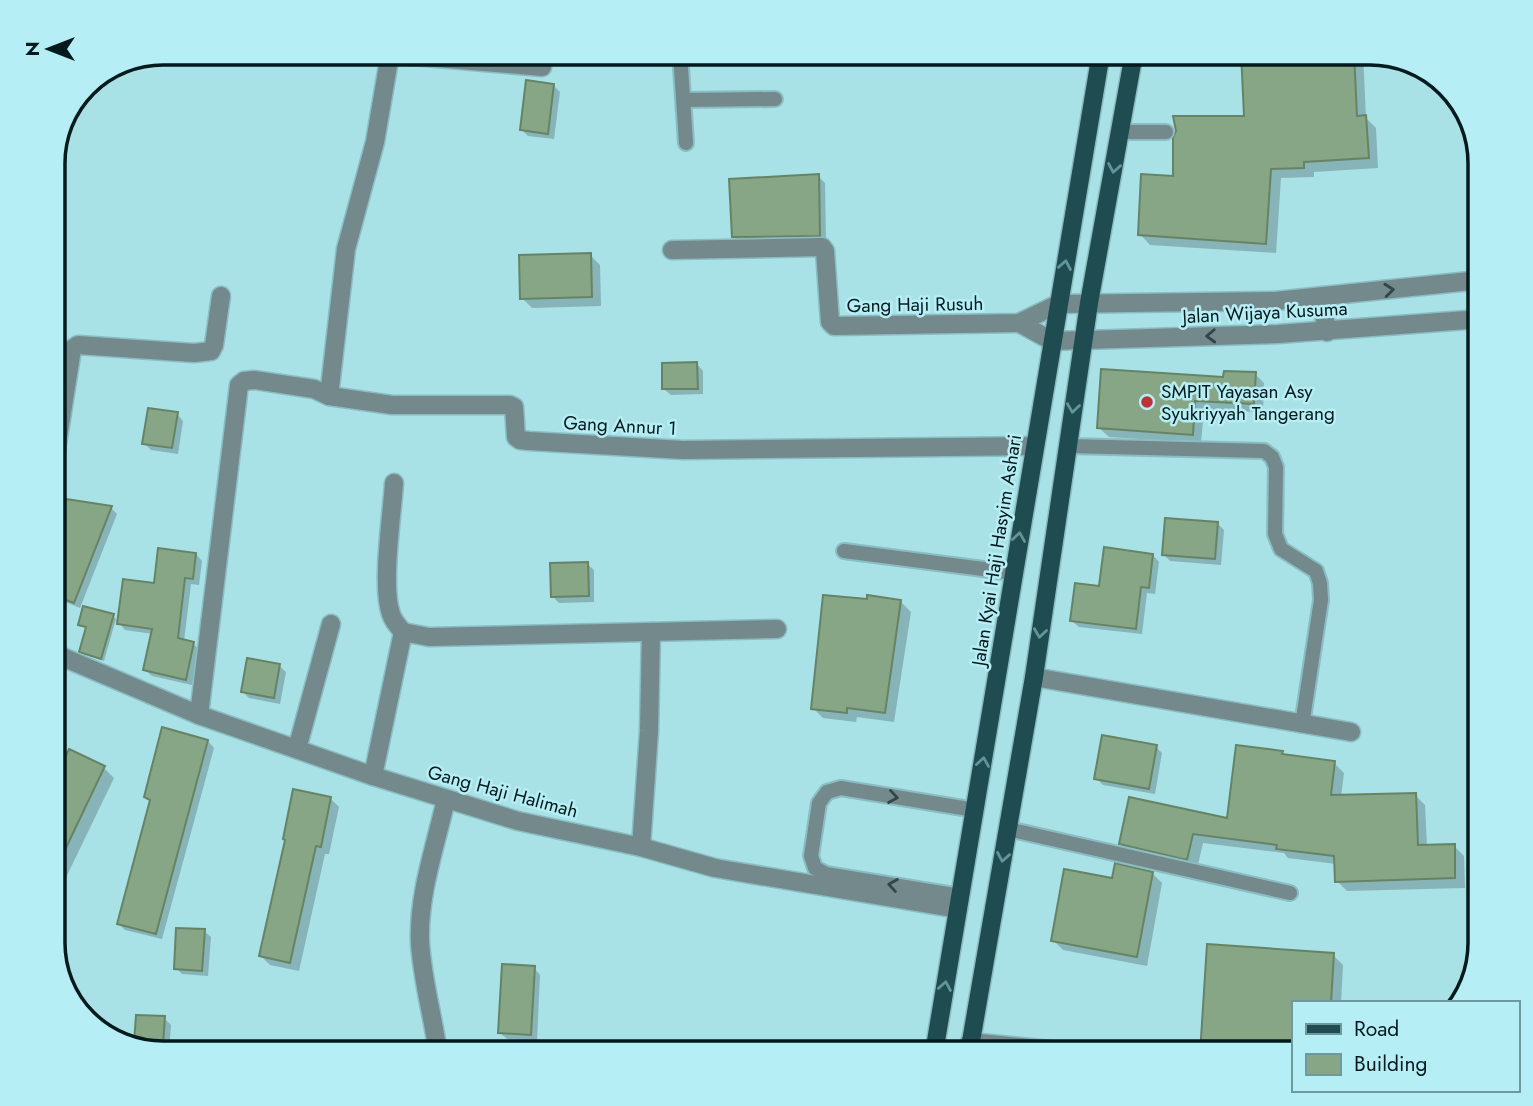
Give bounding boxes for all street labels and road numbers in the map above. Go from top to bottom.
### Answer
street label: Gang Haji Rusuh [846,290,984,319]
street label: Jalan Wijaya Kusuma [1179,295,1348,330]
street label: Gang Annur 1 [563,409,677,442]
street label: Jalan Kyai Haji Hasyim Ashari [964,433,1028,671]
street label: Gang Haji Halimah [425,758,581,825]

